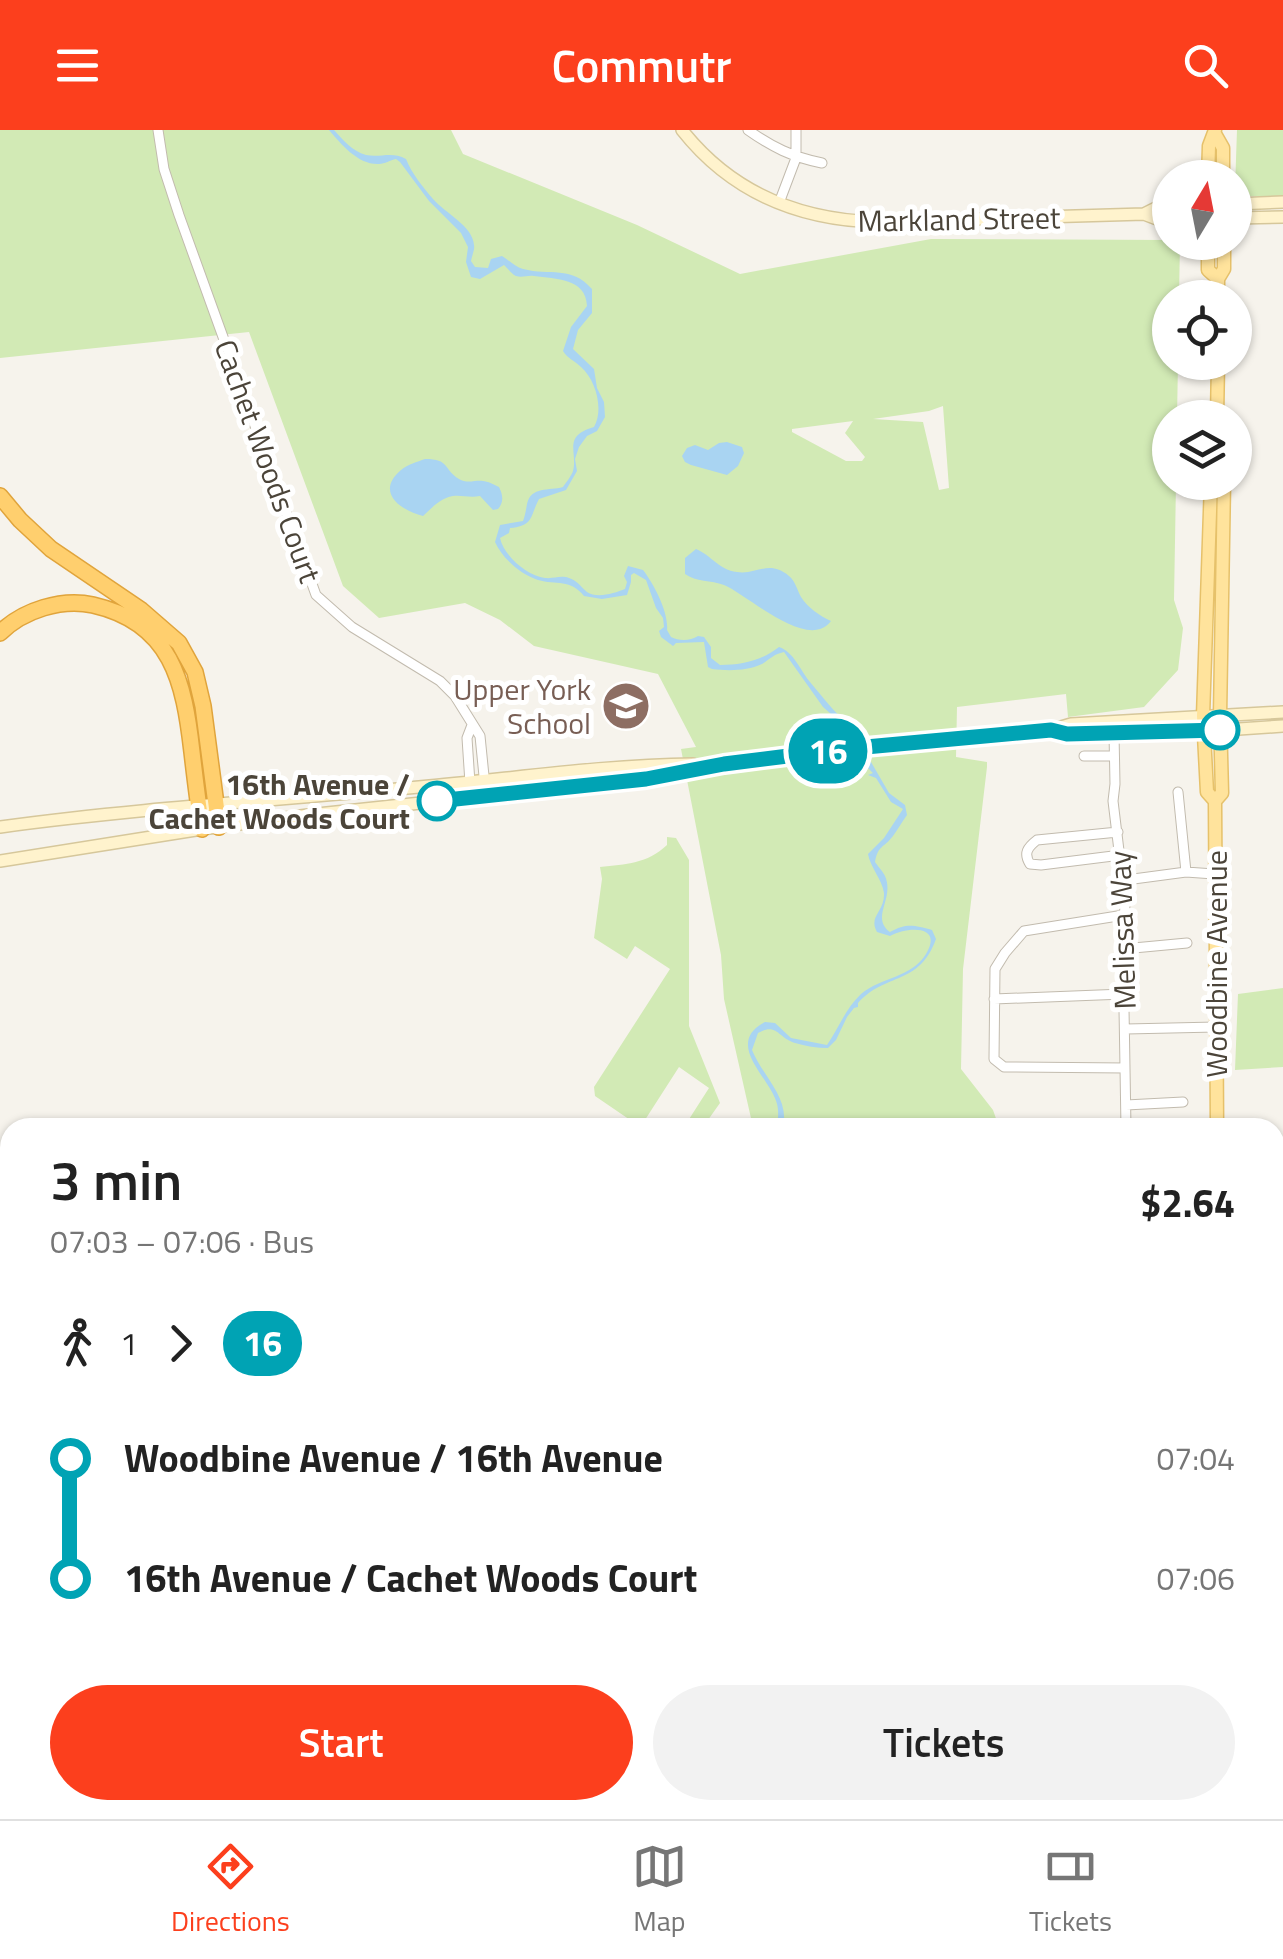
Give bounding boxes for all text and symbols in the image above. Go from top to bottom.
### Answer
text: Commutr [551,31,732,99]
icon: menu [50,38,105,93]
icon: search [1178,38,1233,93]
north arrow [1152,160,1252,260]
map controls [1152,160,1252,500]
street label: Markland Street [857,194,1061,244]
button: locate [1152,280,1252,380]
street label: Cachet Woods Court [203,333,333,589]
button: layers [1152,400,1252,500]
place label: Upper York School [453,666,591,746]
school or university icon: Upper York School [600,680,652,732]
unlabelled marker [1201,711,1239,749]
line badge: 16 [783,718,873,784]
text: 16 [808,724,848,778]
place label: 16th Avenue / Cachet Woods Court [148,761,410,841]
marker: 16th Avenue / Cachet Woods Court [418,782,456,820]
street label: Melissa Way [1096,850,1148,1010]
street label: Woodbine Avenue [1193,850,1239,1078]
text: 3 min [50,1138,182,1221]
text: $2.64 [1140,1174,1235,1232]
text: 07:03 – 07:06 · Bus [50,1217,314,1265]
icon: walk [50,1316,105,1371]
icon: forward [153,1316,208,1371]
text: 16 [243,1316,282,1370]
text: 1 [120,1319,138,1367]
text: Woodbine Avenue / 16th Avenue [124,1429,663,1487]
text: 07:04 [1156,1434,1235,1482]
text: 16th Avenue / Cachet Woods Court [124,1549,697,1607]
text: 07:06 [1156,1554,1235,1602]
button: Start [50,1685,633,1800]
button: Tickets [653,1685,1235,1800]
tab: Directions [171,1839,290,1942]
tab: Map [632,1839,687,1942]
tab: Tickets [1029,1839,1112,1942]

